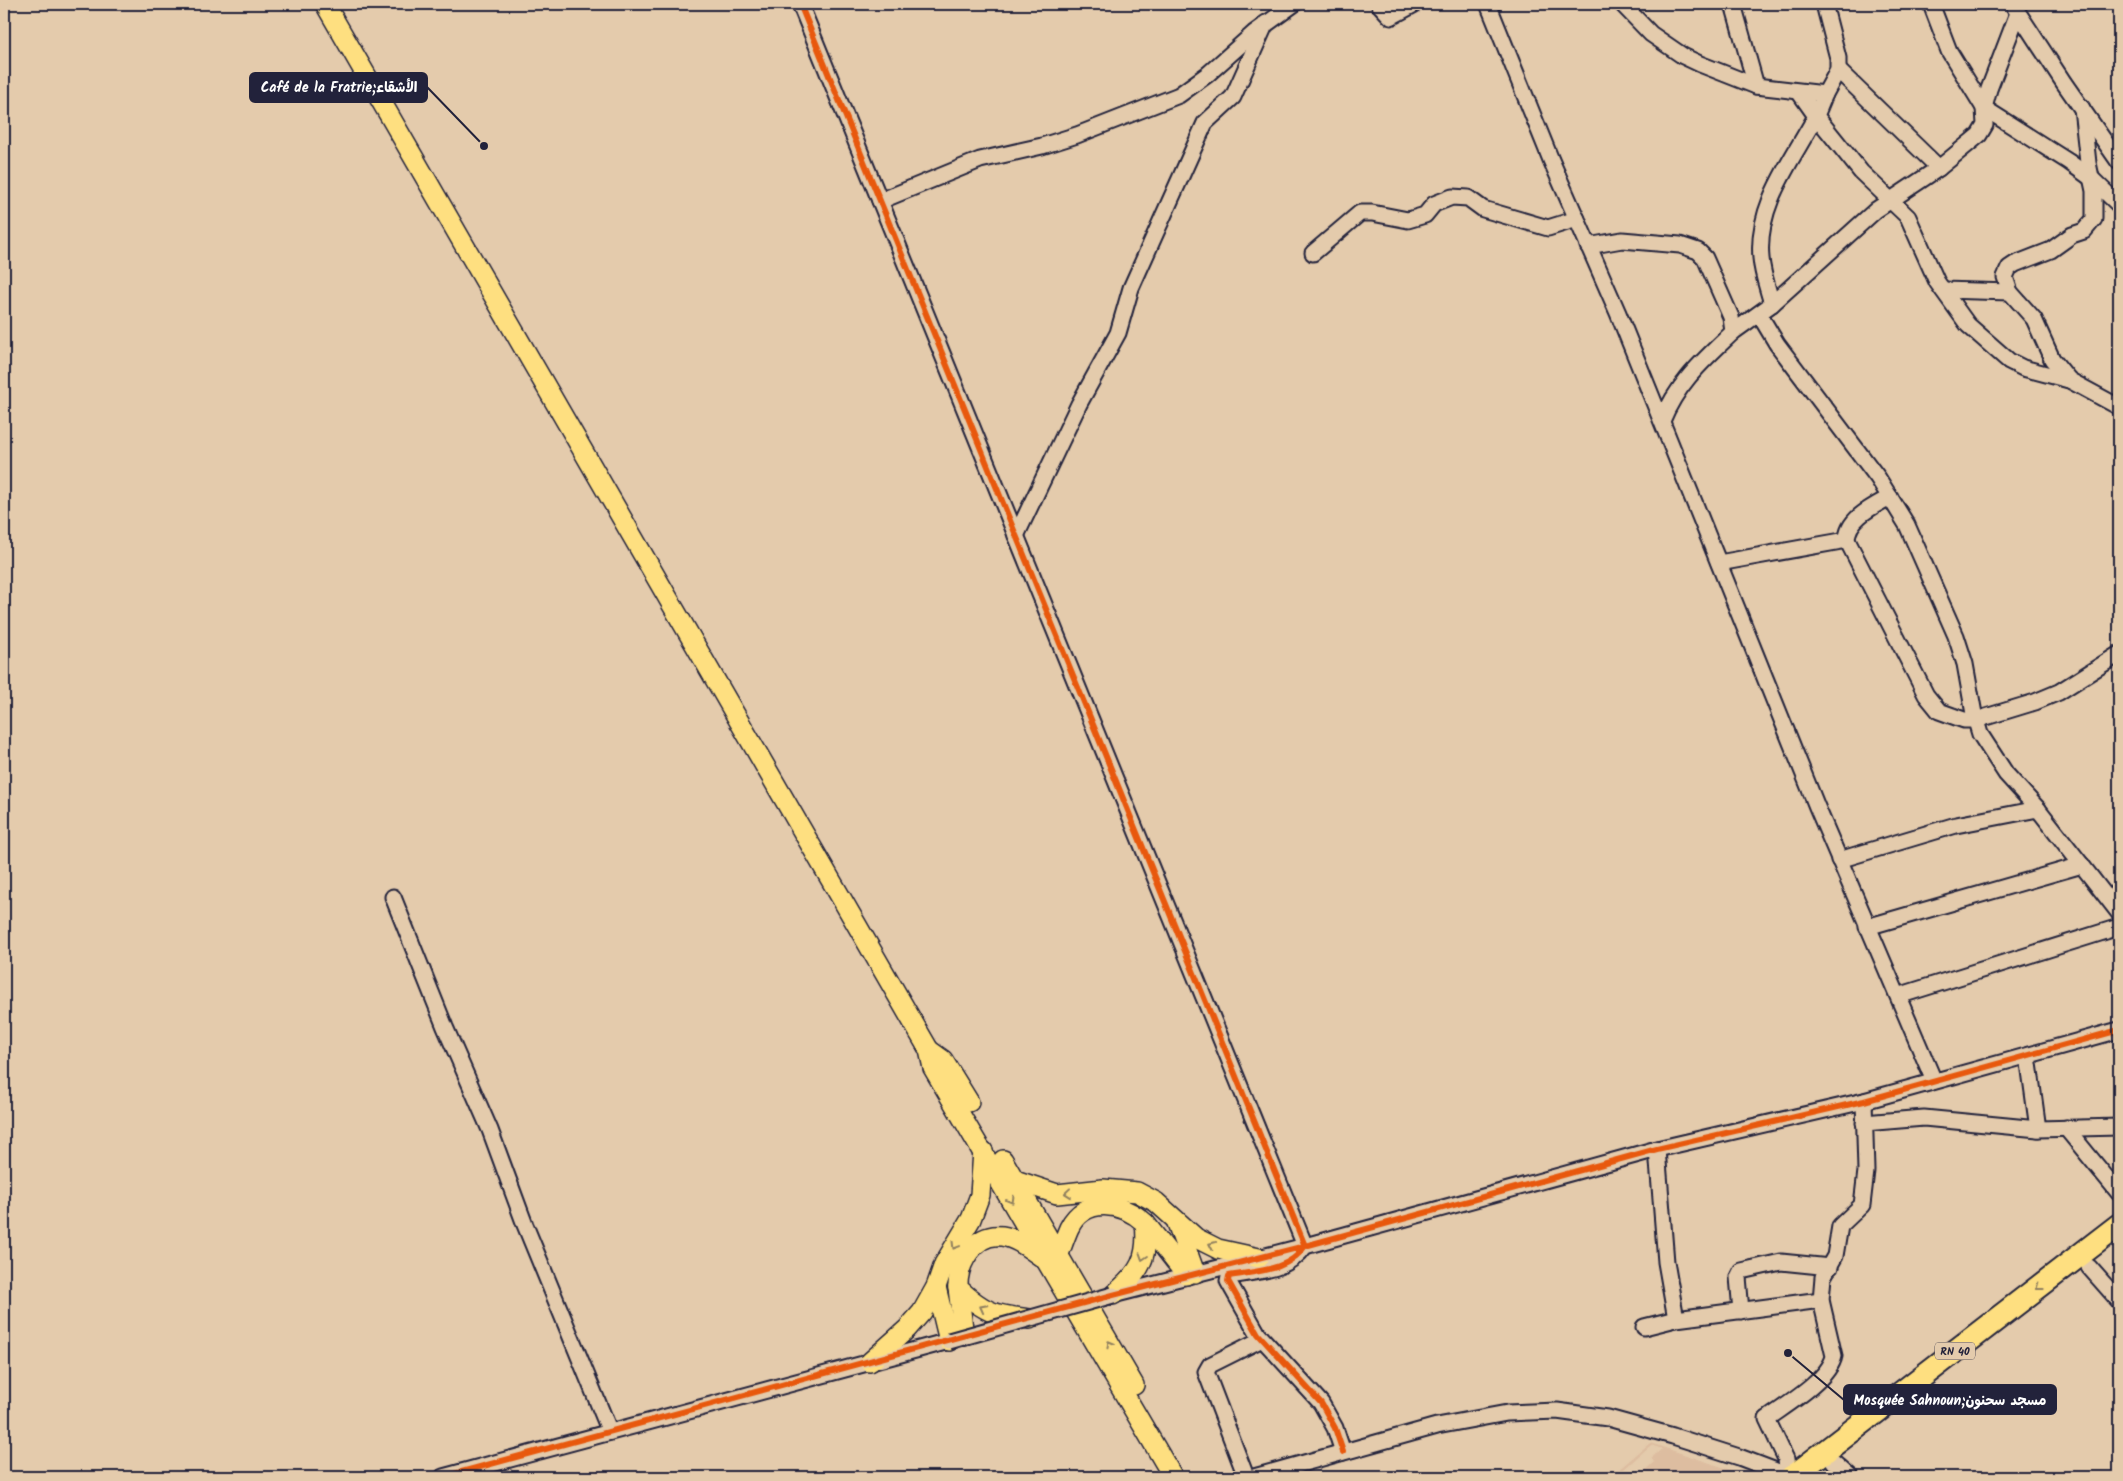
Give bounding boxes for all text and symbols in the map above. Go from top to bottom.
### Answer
callout: Café de la Fratrie;الأشقاء [250,73,427,102]
text: Café de la Fratrie;الأشقاء [261,77,418,99]
one-way arrow [1064,1187,1072,1198]
one-way arrow [1005,1194,1015,1203]
one-way arrow [952,1240,962,1249]
one-way arrow [1208,1241,1217,1252]
one-way arrow [1139,1253,1149,1261]
one-way arrow [2036,1281,2045,1289]
one-way arrow [979,1304,988,1314]
one-way arrow [1107,1340,1117,1349]
road number: RN 40 [1935,1342,1975,1360]
callout: Mosquée Sahnoun;مسجد سحنون [1844,1385,2056,1414]
text: Mosquée Sahnoun;مسجد سحنون [1854,1390,2046,1412]

